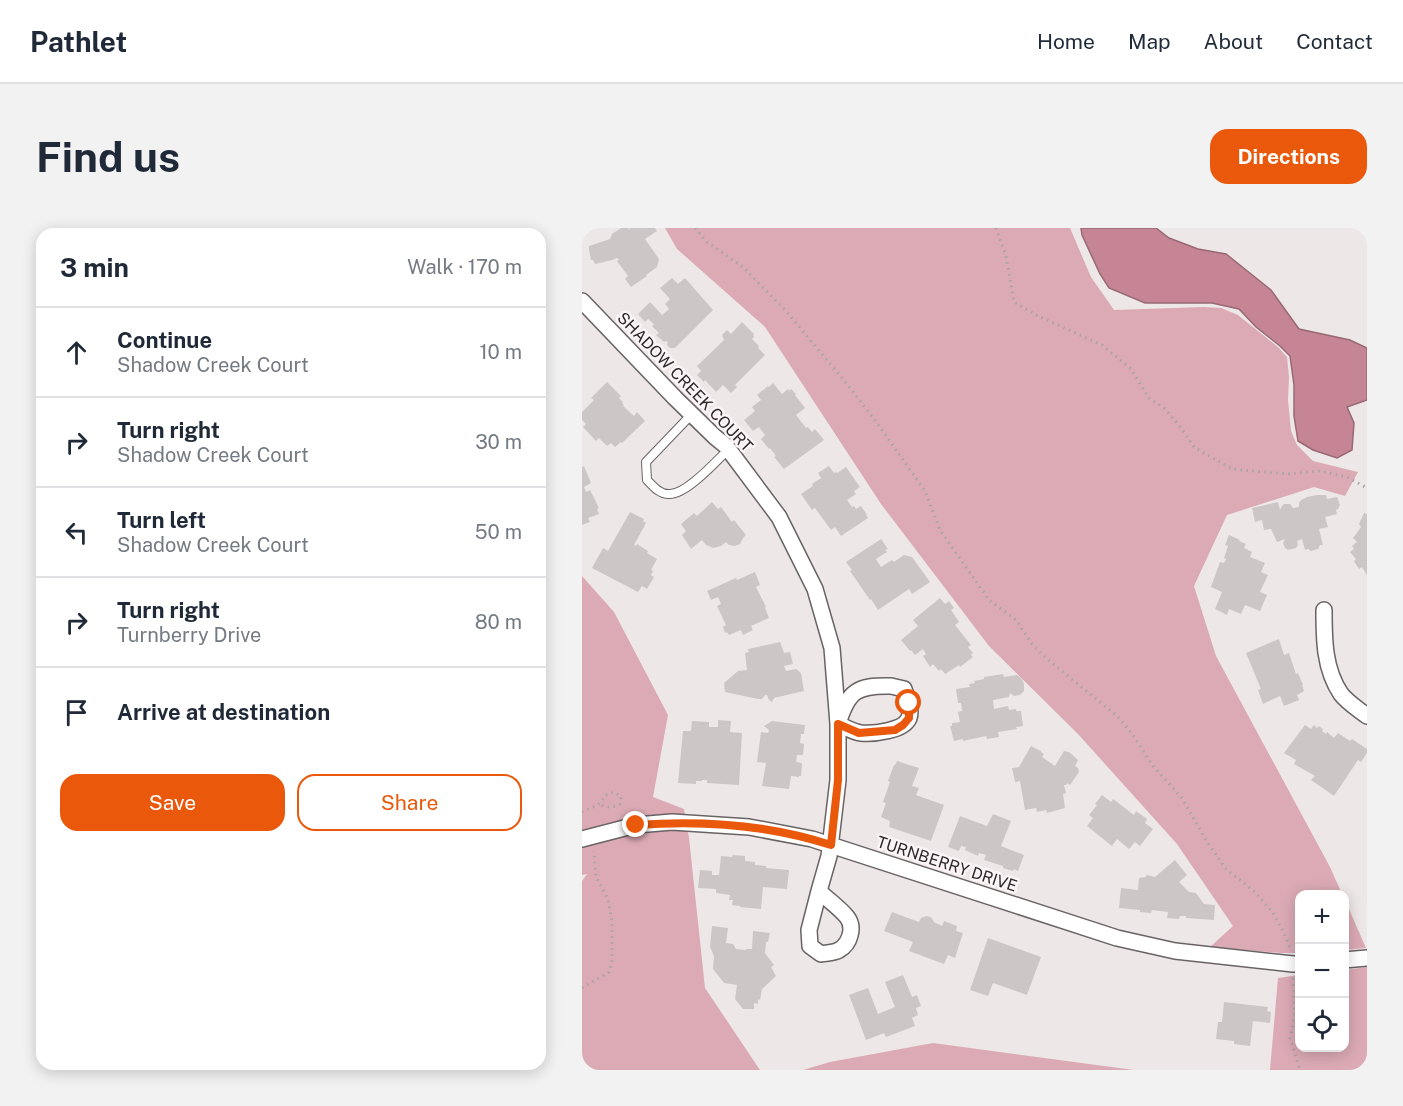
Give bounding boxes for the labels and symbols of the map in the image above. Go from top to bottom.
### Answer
street label: SHADOW CREEK COURT [613,308,757,456]
route start [895,689,921,715]
route end [622,811,648,837]
street label: TURNBERRY DRIVE [874,832,1020,896]

